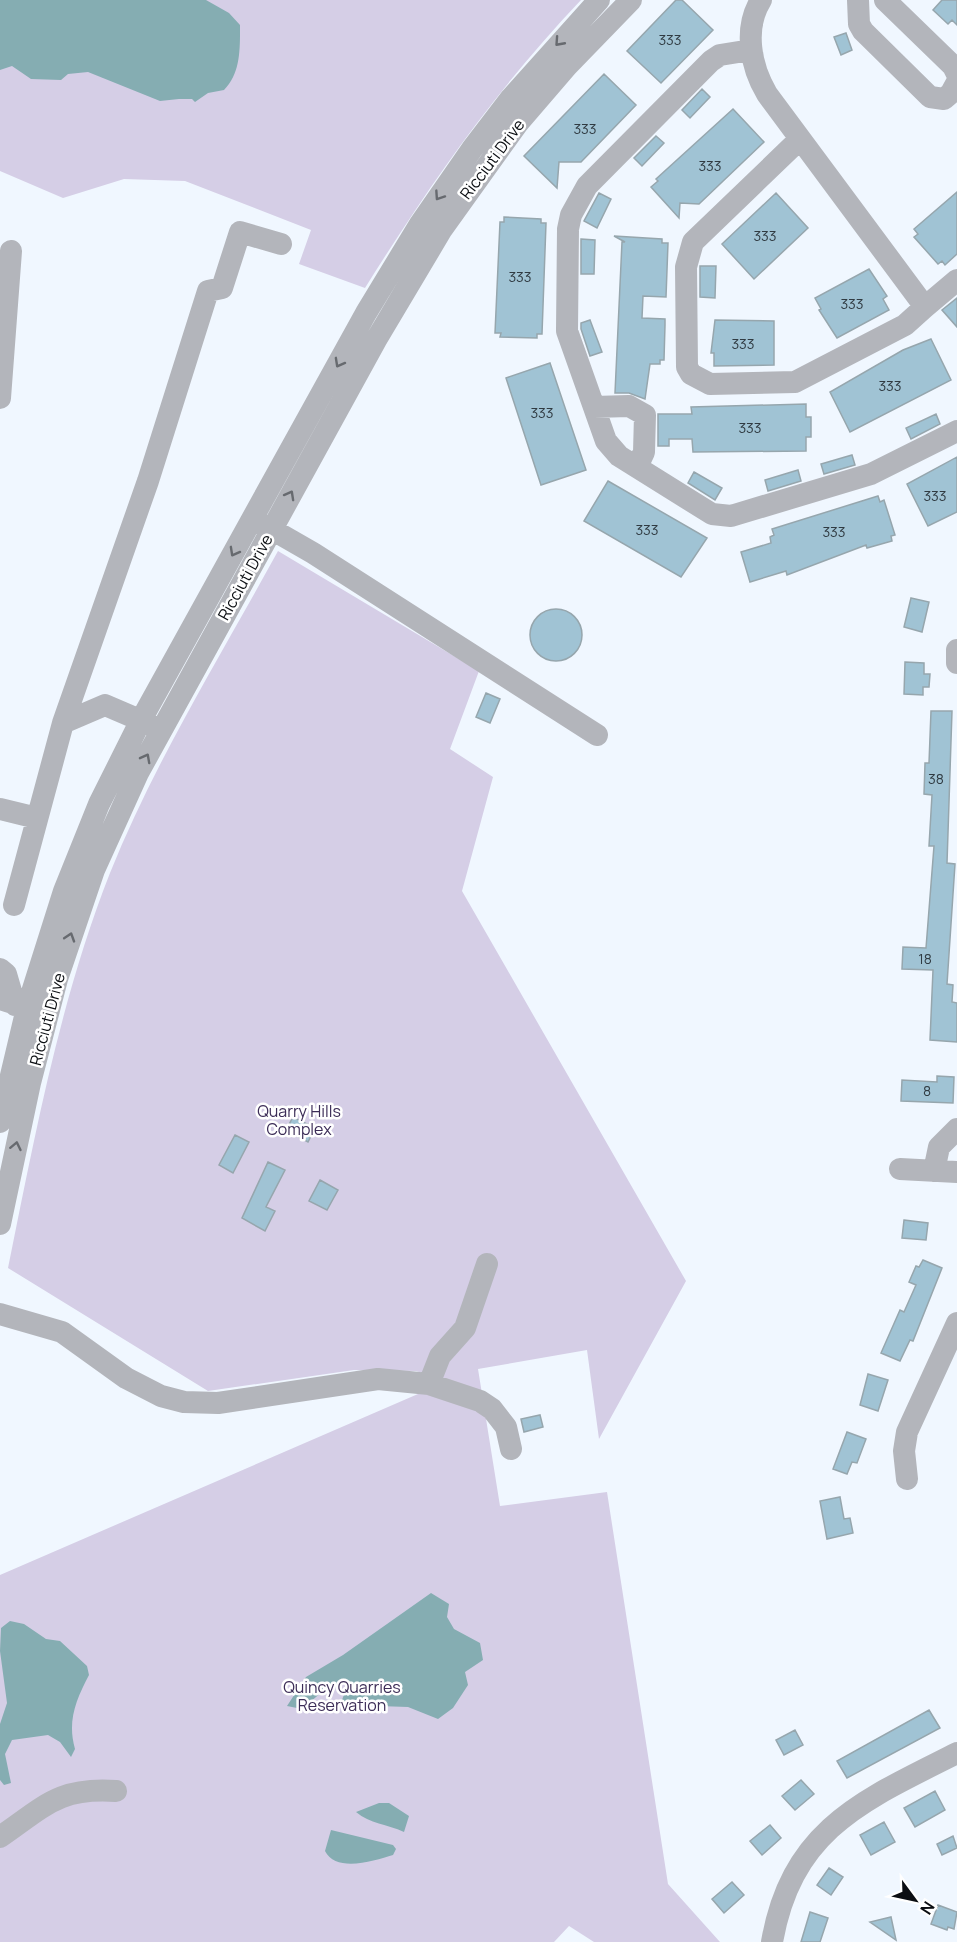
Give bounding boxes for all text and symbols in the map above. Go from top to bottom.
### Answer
house number: 333 [658,30,682,49]
one-way arrow [555,36,566,46]
street label: Ricciuti Drive [455,114,529,204]
house number: 333 [573,119,597,138]
house number: 333 [698,156,722,175]
one-way arrow [435,189,446,200]
house number: 333 [753,226,777,245]
house number: 333 [508,267,532,286]
house number: 333 [840,294,864,313]
house number: 333 [731,334,755,353]
one-way arrow [335,357,346,367]
house number: 333 [878,376,902,395]
house number: 333 [530,403,554,422]
house number: 333 [738,418,762,437]
house number: 333 [923,486,947,505]
one-way arrow [283,491,294,501]
house number: 333 [635,520,659,539]
house number: 333 [822,522,846,541]
street label: Ricciuti Drive [212,530,278,624]
one-way arrow [230,546,241,556]
one-way arrow [139,754,150,764]
house number: 38 [928,769,944,788]
one-way arrow [63,932,75,943]
house number: 18 [918,949,932,968]
street label: Ricciuti Drive [24,970,70,1068]
house number: 8 [923,1081,931,1100]
park label: Quarry Hills Complex [257,1100,341,1140]
one-way arrow [9,1142,22,1152]
park label: Quincy Quarries Reservation [283,1676,401,1716]
north arrow [885,1870,945,1930]
text: N [915,1897,940,1919]

